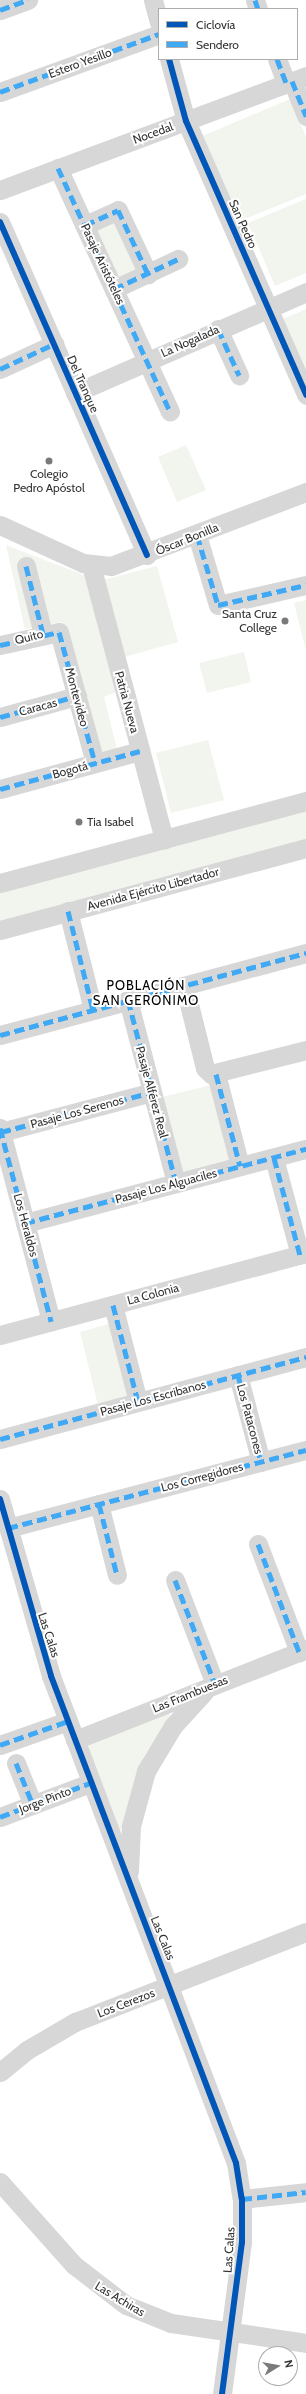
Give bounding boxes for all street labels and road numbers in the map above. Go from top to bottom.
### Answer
street label: Estero Yesillo [46,45,114,81]
street label: Nocedal [131,119,175,147]
street label: San Pedro [226,197,260,251]
street label: Pasaje Aristóteles [78,221,128,307]
street label: La Nogalada [159,322,221,360]
street label: Del Tranque [64,353,102,415]
street label: Óscar Bonilla [154,520,220,558]
street label: Quito [13,627,45,647]
street label: Montevideo [62,666,92,728]
street label: Patria Nueva [112,669,142,735]
street label: Caracas [17,695,59,719]
street label: Bogotá [51,758,89,782]
street label: Avenida Ejército Libertador [86,864,220,914]
street label: Pasaje Alférez Real [133,1044,171,1140]
street label: Pasaje Los Serenos [29,1093,125,1131]
street label: Pasaje Los Alguaciles [114,1165,218,1207]
street label: Los Heraldos [11,1192,41,1258]
street label: La Colonia [126,1280,180,1308]
street label: Pasaje Los Escribanos [99,1377,207,1419]
street label: Los Patacones [234,1382,266,1456]
street label: Los Corregidores [159,1459,245,1495]
street label: Las Calas [35,1611,63,1659]
street label: Las Frambuesas [150,1672,230,1716]
street label: Jorge Pinto [17,1783,73,1817]
street label: Las Calas [148,1914,178,1962]
street label: Los Cerezos [95,1985,157,2021]
street label: Las Calas [220,2226,238,2274]
street label: Las Achiras [92,2279,148,2319]

